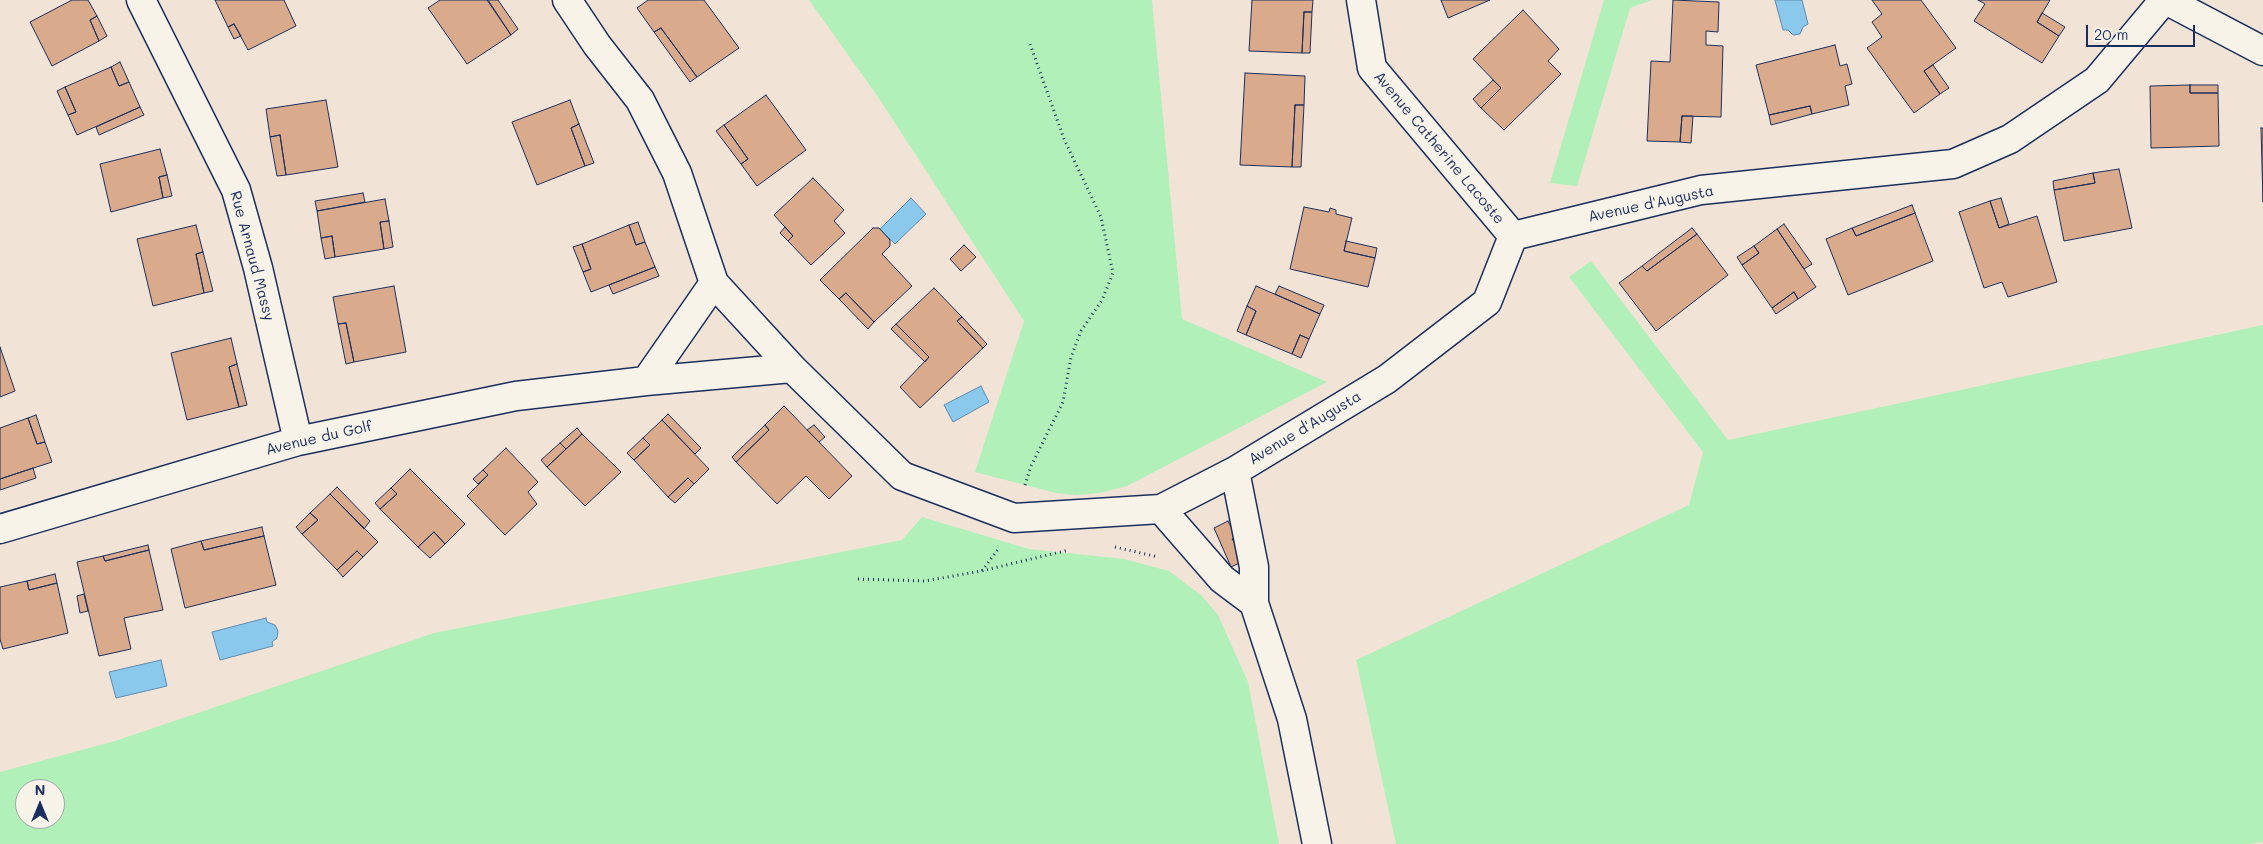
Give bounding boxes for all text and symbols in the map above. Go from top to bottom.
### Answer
scale bar [2088,15,2197,47]
text: 20 m [2094,24,2128,44]
street label: Avenue Catherine Lacoste [1370,68,1508,228]
street label: Avenue d'Augusta [1586,182,1716,226]
street label: Rue Arnaud Massy [226,189,278,323]
street label: Avenue d'Augusta [1245,387,1365,469]
street label: Avenue du Golf [264,417,374,459]
north arrow [15,779,65,829]
text: N [35,780,45,799]

